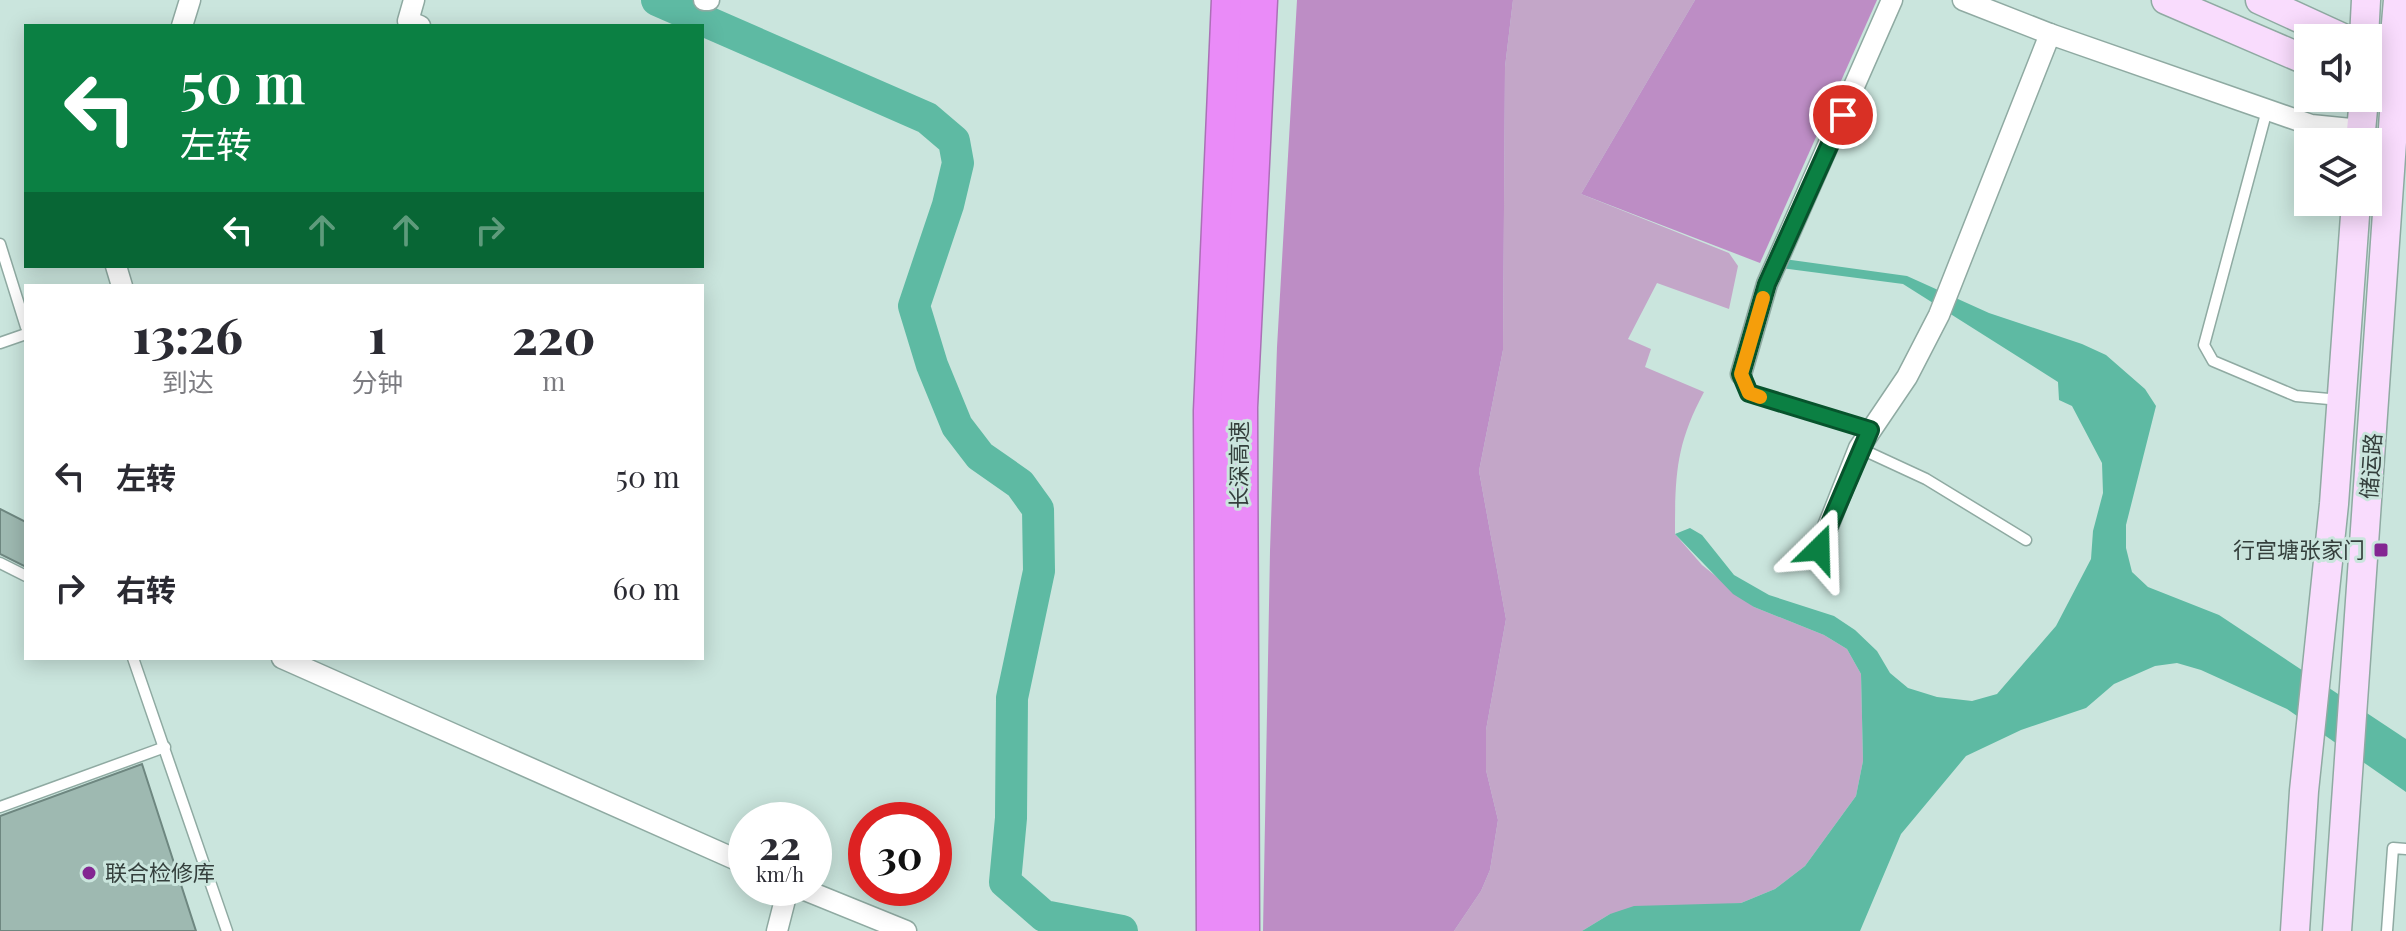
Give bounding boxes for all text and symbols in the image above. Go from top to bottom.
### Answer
map controls [2294,24,2382,216]
button: sound [2294,24,2382,112]
text: 50 m [180,44,306,119]
icon: left [48,56,152,160]
pin [1809,81,1877,149]
icon: arrive [1821,93,1865,137]
text: 左转 [180,119,252,167]
button: layers [2294,128,2382,216]
icon: left [216,208,260,252]
icon: ahead [300,208,344,252]
icon: ahead [384,208,428,252]
icon: right [468,208,512,252]
text: 13:26 [133,302,243,366]
text: 1 [368,302,387,366]
text: 220 [512,303,595,367]
text: m [542,363,565,398]
text: 到达 [162,364,214,399]
text: 分钟 [351,364,403,399]
street label: 长深高速 [1223,421,1253,509]
street label: 储运路 [2353,432,2387,500]
icon: left [48,454,92,498]
text: 50 m [615,456,680,496]
text: 左转 [116,457,176,497]
position arrow [1777,507,1861,591]
place label: 行宫塘张家门 [2233,534,2365,564]
marker: 行宫塘张家门 [2372,541,2390,559]
icon: right [48,566,92,610]
text: 60 m [612,568,680,608]
text: 右转 [116,569,176,609]
speed limit sign: 30 [848,802,952,906]
text: 22 [759,817,801,870]
place label: 联合检修库 [105,857,215,887]
text: km/h [756,860,804,887]
marker: 联合检修库 [80,864,98,882]

